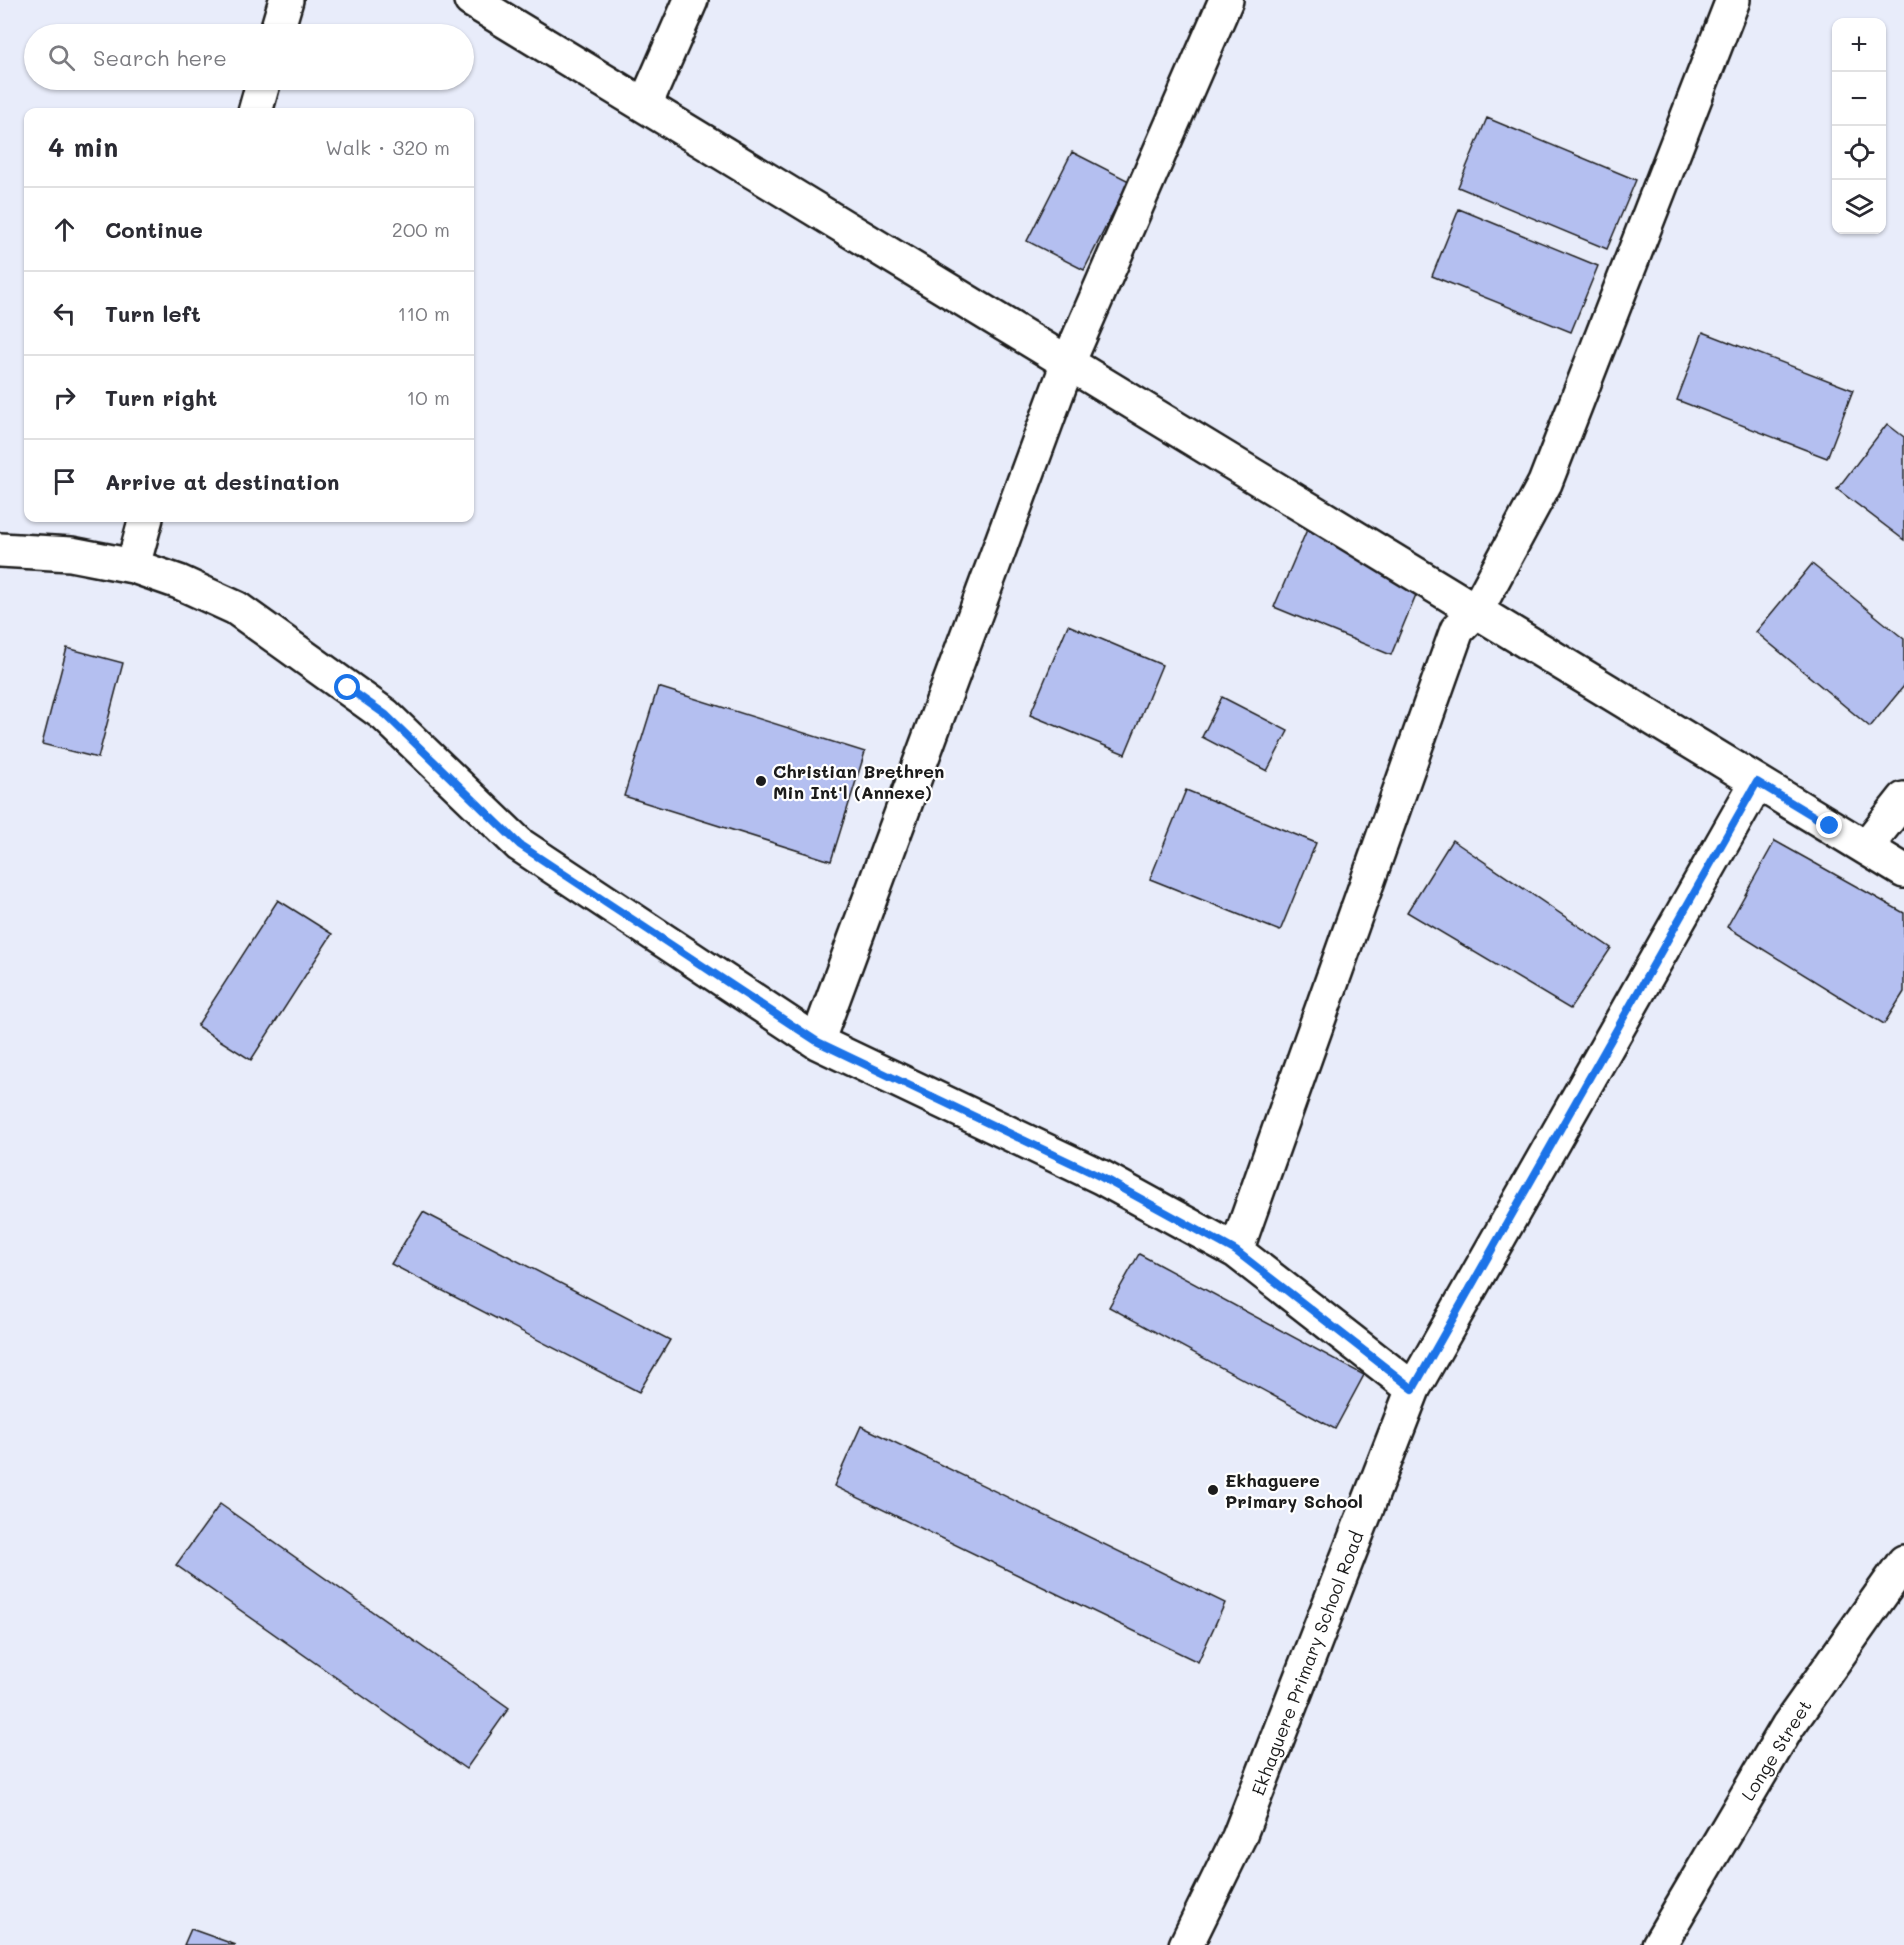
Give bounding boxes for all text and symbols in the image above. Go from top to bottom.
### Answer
map controls [1832,18,1886,234]
button: + [1832,18,1886,72]
search box [24,24,474,90]
icon: search [45,41,78,74]
text: Search here [93,43,227,72]
button: − [1832,72,1886,126]
button: locate [1832,126,1886,180]
text: 4 min [48,130,118,164]
text: Walk · 320 m [325,134,450,160]
button: layers [1832,180,1886,234]
icon: ahead [48,213,81,246]
text: Continue [105,215,203,244]
text: 200 m [392,216,450,242]
icon: left [48,297,81,330]
text: Turn left [105,299,201,328]
text: 110 m [397,300,450,326]
icon: right [48,381,81,414]
text: Turn right [105,383,217,412]
text: 10 m [406,384,450,410]
icon: arrive [48,465,81,498]
text: Arrive at destination [105,467,340,496]
route start [334,674,360,700]
place label: Christian Brethren Min Int'l (Annexe) [773,759,944,804]
marker: Christian Brethren Min Int'l (Annexe) [754,774,768,788]
route end [1816,812,1842,838]
place label: Ekhaguere Primary School [1225,1468,1363,1513]
marker: Ekhaguere Primary School [1206,1483,1220,1497]
street label: Ekhaguere Primary School Road [1245,1527,1369,1799]
street label: Longe Street [1735,1695,1817,1805]

